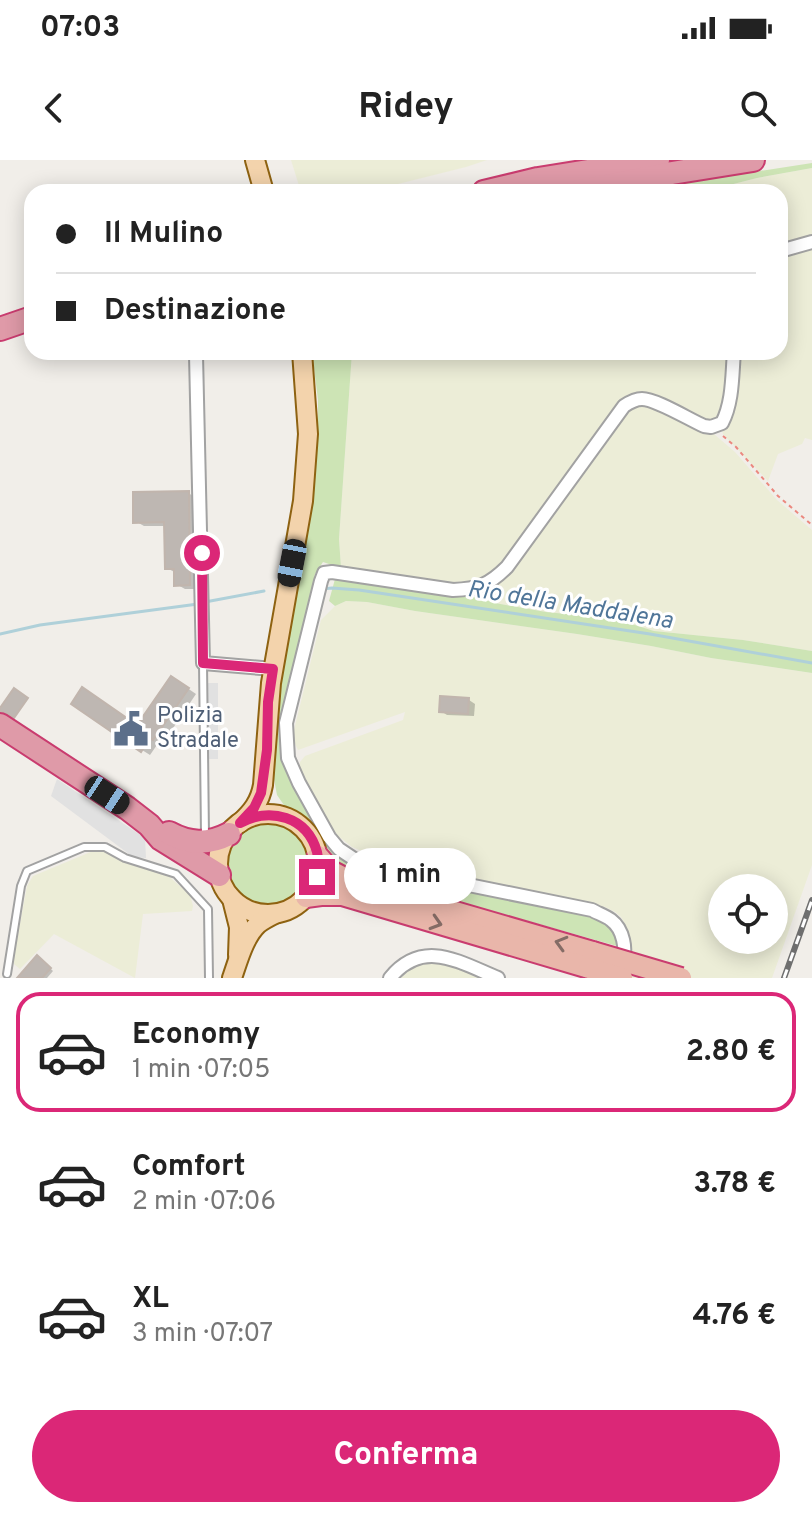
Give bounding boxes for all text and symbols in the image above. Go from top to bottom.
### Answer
text: 07:03 [40,10,120,47]
text: Ridey [358,85,454,131]
icon: back [32,86,76,130]
icon: search [736,86,780,130]
text: Il Mulino [104,216,223,253]
text: Destinazione [104,293,286,330]
route start [184,535,220,571]
car [276,537,308,589]
water label: Rio della Maddalena [465,575,675,637]
place label: Polizia Stradale [157,703,239,755]
public building icon: Polizia Stradale [112,710,150,748]
car [80,772,134,818]
callout: 1 min [345,849,477,905]
route end [299,859,335,895]
text: 1 min [379,859,441,892]
map controls [708,874,788,954]
button: locate [708,874,788,954]
one-way arrow [428,914,442,930]
one-way arrow [555,936,569,952]
icon: car [36,1016,108,1088]
text: Economy [132,1017,260,1054]
text: 2.80 € [686,1034,776,1071]
text: 1 min · 07:05 [132,1054,270,1087]
icon: car [36,1148,108,1220]
text: Comfort [132,1149,245,1186]
text: 3.78 € [693,1166,776,1203]
text: 2 min · 07:06 [132,1186,276,1219]
icon: car [36,1280,108,1352]
text: XL [132,1281,169,1318]
text: 4.76 € [692,1298,776,1335]
text: 3 min · 07:07 [132,1318,273,1351]
button: Conferma [32,1410,780,1502]

